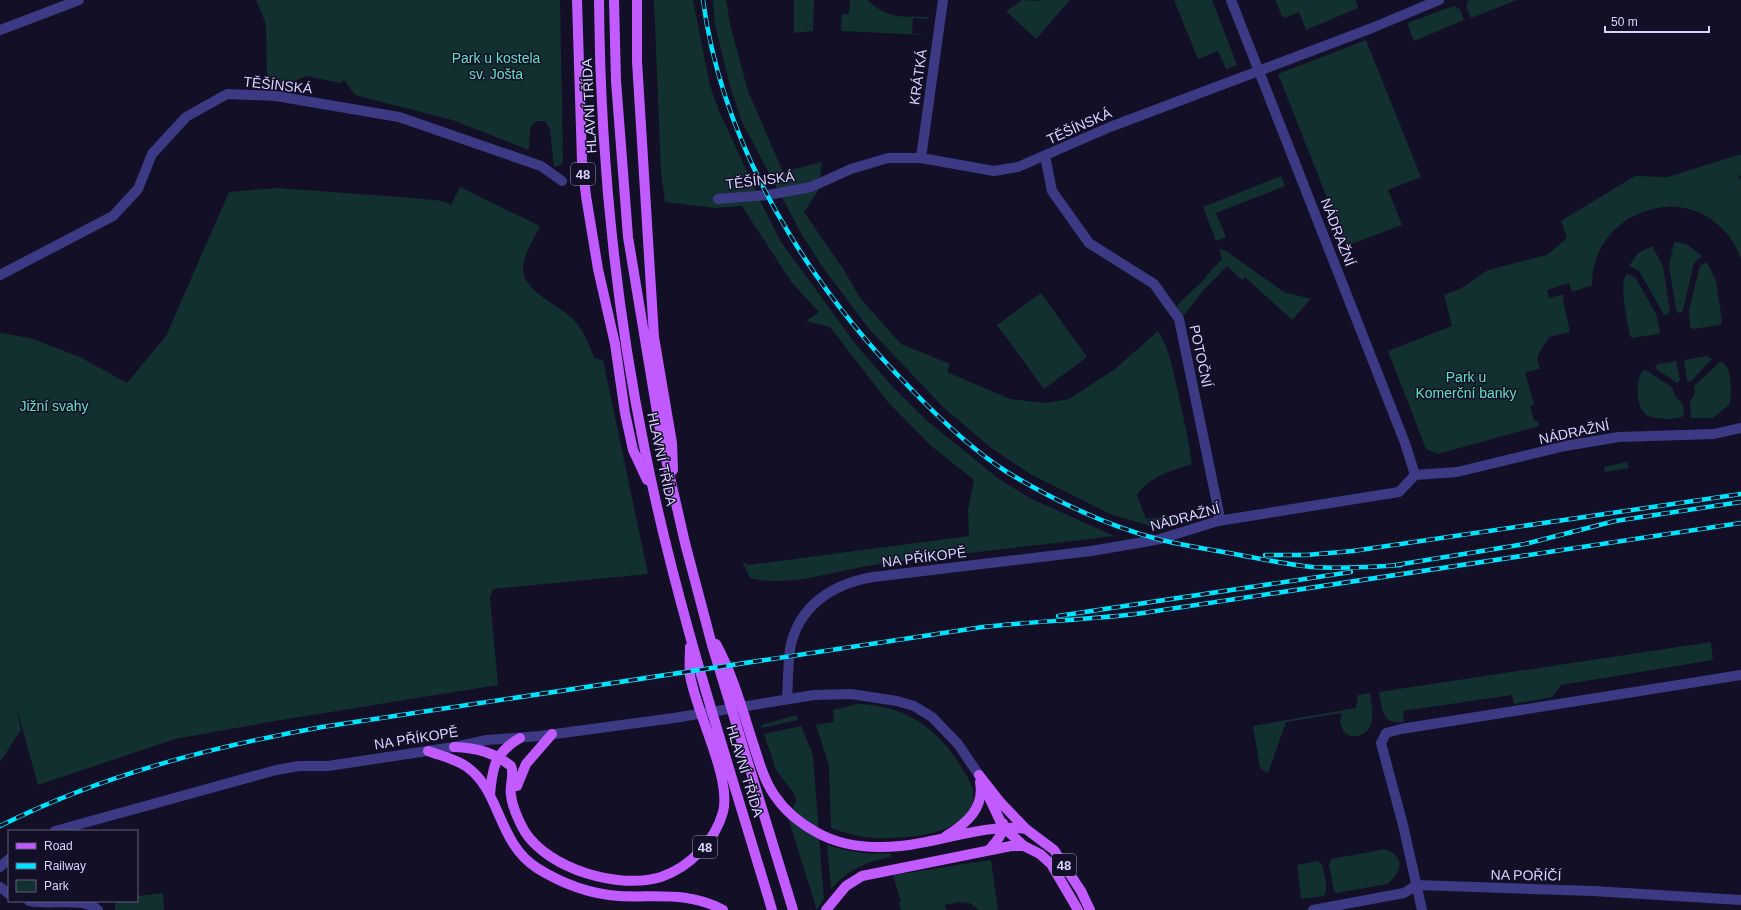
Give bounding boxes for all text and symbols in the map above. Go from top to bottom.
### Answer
scale bar [1605,8,1709,34]
text: 50 m [1611,15,1638,29]
street label: KRÁTKÁ [906,47,930,106]
park label: Park u kostela sv. Jošta [452,50,541,82]
street label: HLAVNÍ TŘÍDA [578,57,599,154]
street label: TĚŠÍNSKÁ [243,73,314,97]
street label: TĚŠÍNSKÁ [1044,104,1114,147]
road number: 48 [571,163,595,185]
street label: TĚŠÍNSKÁ [725,168,796,192]
street label: NÁDRAŽNÍ [1318,196,1358,268]
street label: POTOČNÍ [1187,323,1215,389]
park label: Park u Komerční banky [1415,369,1517,401]
park label: Jižní svahy [19,398,89,414]
street label: HLAVNÍ TŘÍDA [644,411,680,508]
street label: NÁDRAŽNÍ [1537,417,1611,447]
street label: NÁDRAŽNÍ [1148,500,1222,534]
street label: NA PŘÍKOPĚ [881,544,967,570]
street label: NA PŘÍKOPĚ [373,723,459,753]
street label: HLAVNÍ TŘÍDA [723,723,767,819]
legend [8,830,138,902]
road number: 48 [693,836,717,858]
text: Road [44,839,73,853]
road number: 48 [1052,854,1076,876]
text: Railway [44,859,86,873]
street label: NA POŘÍČÍ [1490,866,1562,884]
text: Park [44,879,70,893]

